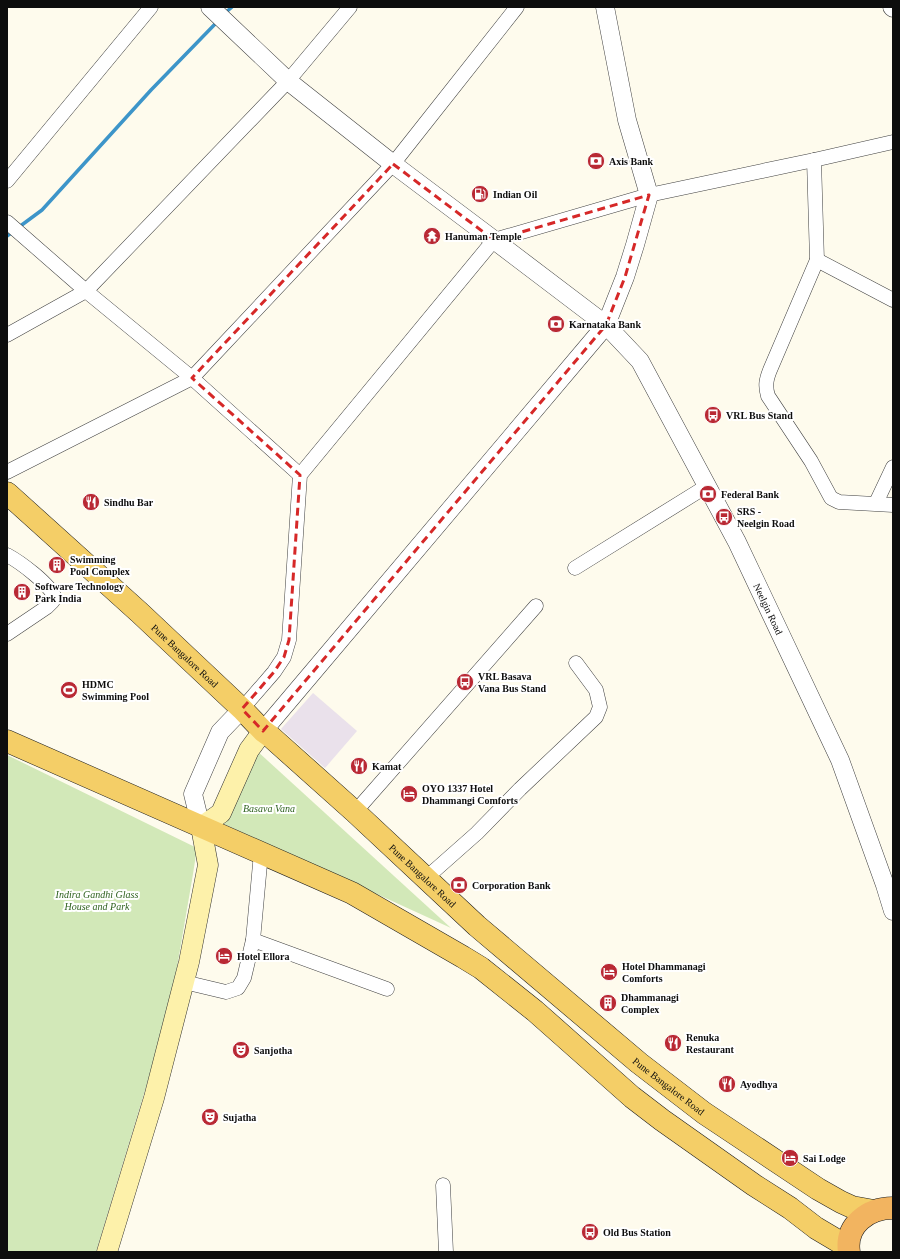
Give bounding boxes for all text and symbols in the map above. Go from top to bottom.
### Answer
bank icon: Axis Bank [586,151,606,171]
place label: Axis Bank [609,156,654,167]
fuel station icon: Indian Oil [470,184,490,204]
place label: Indian Oil [493,189,537,200]
temple icon: Hanuman Temple [422,226,442,246]
place label: Hanuman Temple [445,231,522,242]
bank icon: Karnataka Bank [546,314,566,334]
place label: Karnataka Bank [569,319,641,330]
bus stop icon: VRL Bus Stand [703,405,723,425]
place label: VRL Bus Stand [726,410,793,421]
bank icon: Federal Bank [698,484,718,504]
place label: Federal Bank [721,489,779,500]
restaurant icon: Sindhu Bar [81,492,101,512]
place label: Sindhu Bar [104,497,154,508]
place label: SRS - Neelgin Road [737,506,795,529]
bus stop icon: SRS - Neelgin Road [714,507,734,527]
place label: Swimming Pool Complex [70,554,130,577]
building icon: Swimming Pool Complex [47,555,67,575]
place label: Software Technology Park India [35,581,124,604]
street label: Neelgin Road [752,581,785,636]
building icon: Software Technology Park India [12,582,32,602]
street label: Pune Bangalore Road [149,621,221,689]
place label: VRL Basava Vana Bus Stand [478,671,546,694]
bus stop icon: VRL Basava Vana Bus Stand [455,672,475,692]
place label: HDMC Swimming Pool [82,679,149,702]
sports icon: HDMC Swimming Pool [59,680,79,700]
restaurant icon: Kamat [349,756,369,776]
place label: Kamat [372,761,402,772]
place label: OYO 1337 Hotel Dhammangi Comforts [422,783,518,806]
hotel icon: OYO 1337 Hotel Dhammangi Comforts [399,784,419,804]
park label: Basava Vana [243,803,295,814]
street label: Pune Bangalore Road [387,842,458,909]
bank icon: Corporation Bank [449,875,469,895]
place label: Corporation Bank [472,880,551,891]
park label: Indira Gandhi Glass House and Park [55,889,138,912]
hotel icon: Hotel Ellora [214,946,234,966]
place label: Hotel Ellora [237,951,290,962]
place label: Hotel Dhammanagi Comforts [622,961,706,984]
hotel icon: Hotel Dhammanagi Comforts [599,962,619,982]
place label: Dhammanagi Complex [621,992,679,1015]
building icon: Dhammanagi Complex [598,993,618,1013]
place label: Renuka Restaurant [686,1032,734,1055]
restaurant icon: Renuka Restaurant [663,1033,683,1053]
theatre icon: Sanjotha [231,1040,251,1060]
place label: Sanjotha [254,1045,292,1056]
street label: Pune Bangalore Road [631,1055,707,1117]
restaurant icon: Ayodhya [717,1074,737,1094]
place label: Ayodhya [740,1079,778,1090]
theatre icon: Sujatha [200,1107,220,1127]
place label: Sujatha [223,1112,256,1123]
hotel icon: Sai Lodge [780,1148,800,1168]
place label: Sai Lodge [803,1153,846,1164]
bus stop icon: Old Bus Station [580,1222,600,1242]
place label: Old Bus Station [603,1227,671,1238]

